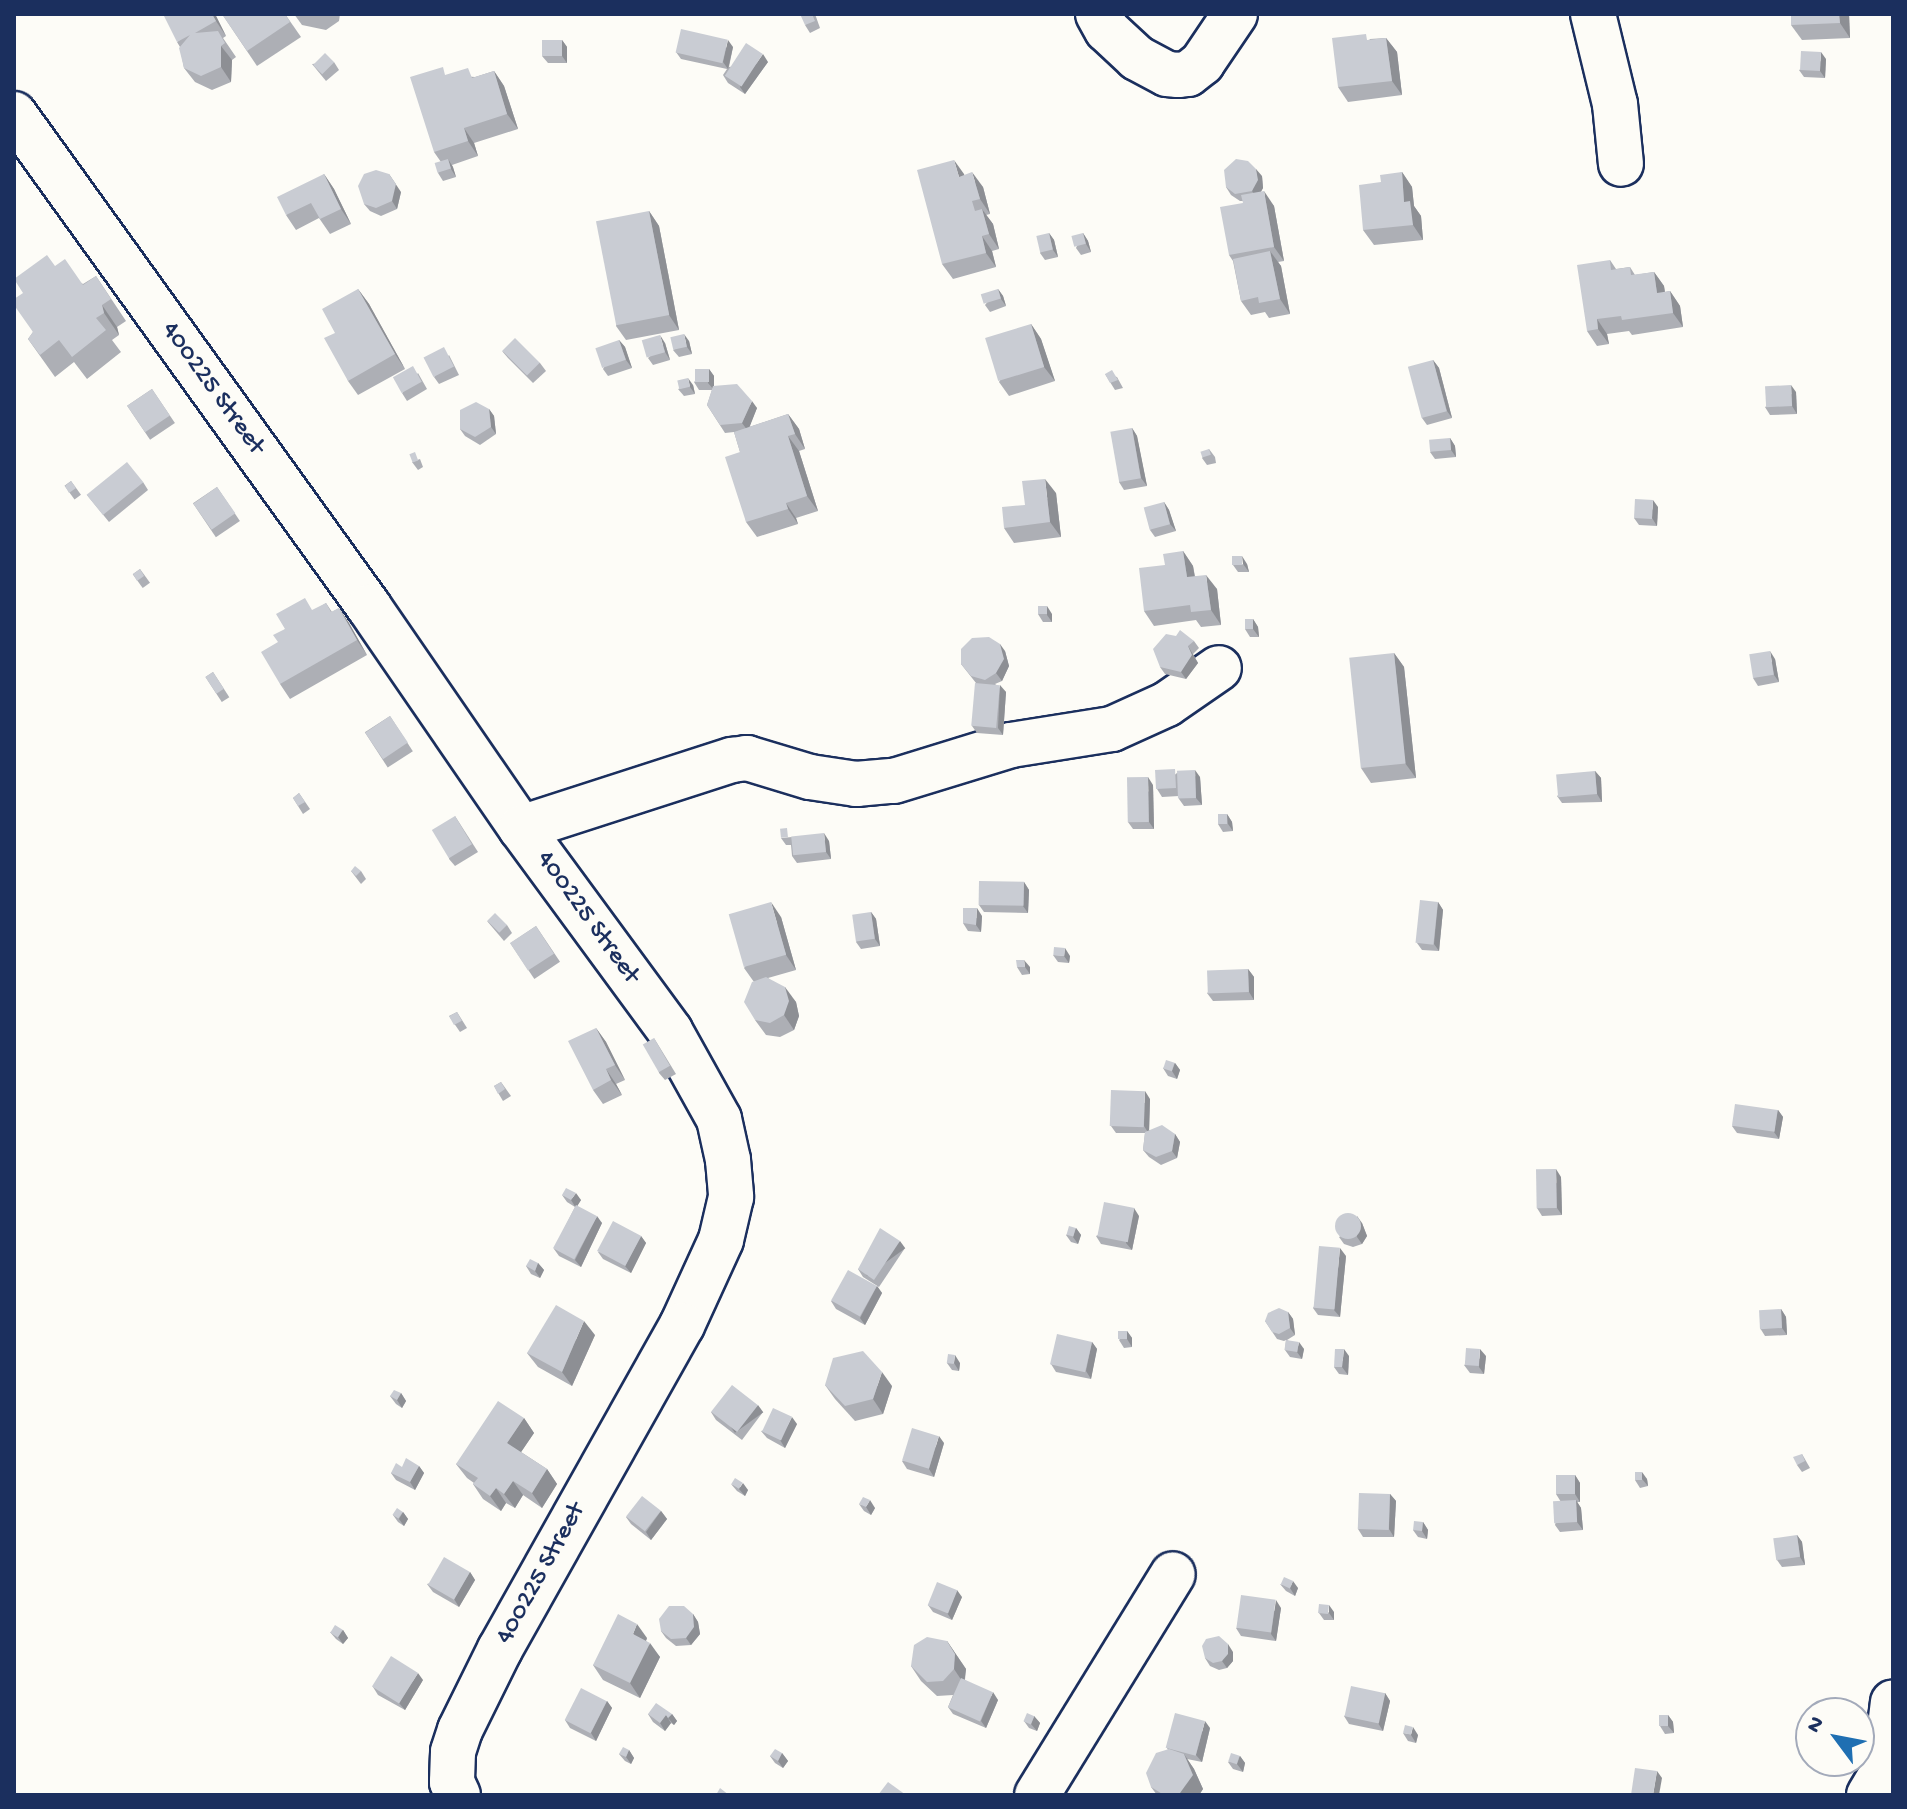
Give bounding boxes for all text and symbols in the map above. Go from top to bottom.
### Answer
street label: 400225 Street [153,317,271,461]
street label: 400225 Street [528,846,646,990]
street label: 400225 Street [490,1498,594,1650]
north arrow [1795,1697,1875,1777]
text: N [1802,1712,1831,1738]

